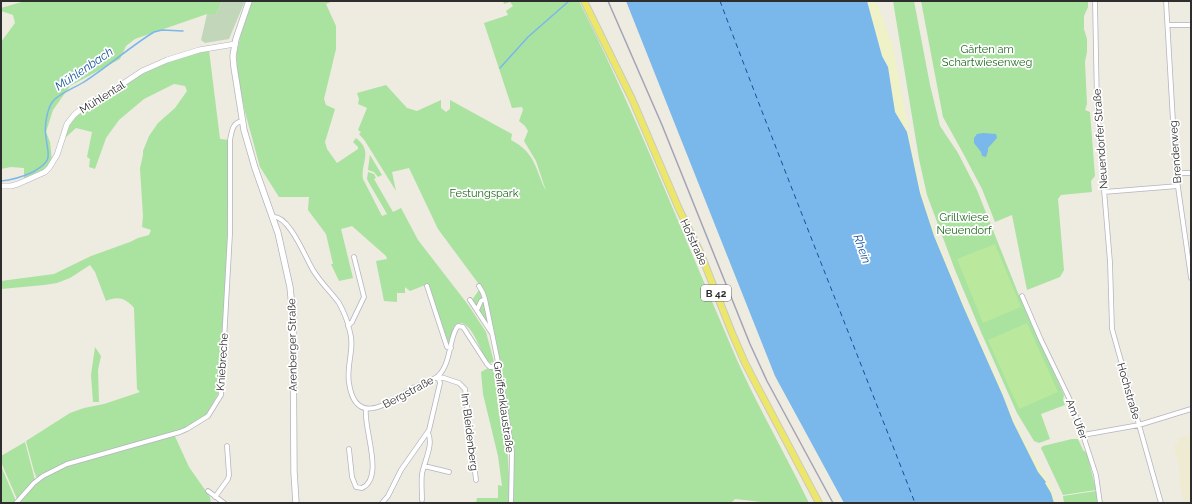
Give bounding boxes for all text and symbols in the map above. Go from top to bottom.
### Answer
park label: Gärten am Schartwiesenweg [942,43,1032,69]
water label: Mühlenbach [52,44,116,94]
street label: Mühlental [77,78,127,116]
street label: Neuendorfer Straße [1090,88,1110,190]
street label: Brenderweg [1167,120,1184,184]
park label: Festungspark [449,187,519,200]
park label: Grillwiese Neuendorf [936,211,992,237]
street label: Hofstraße [677,217,710,268]
water label: Rhein [850,233,874,266]
road number: B 42 [701,285,731,301]
street label: Arenberger Straße [285,298,300,392]
street label: Kniebreche [214,332,231,392]
street label: Greiffenklaustraße [491,361,516,454]
street label: Hochstraße [1114,361,1143,422]
street label: Bergstraße [381,373,436,411]
street label: Im Bleidenberg [458,392,481,472]
street label: Am Ufer [1063,397,1090,441]

